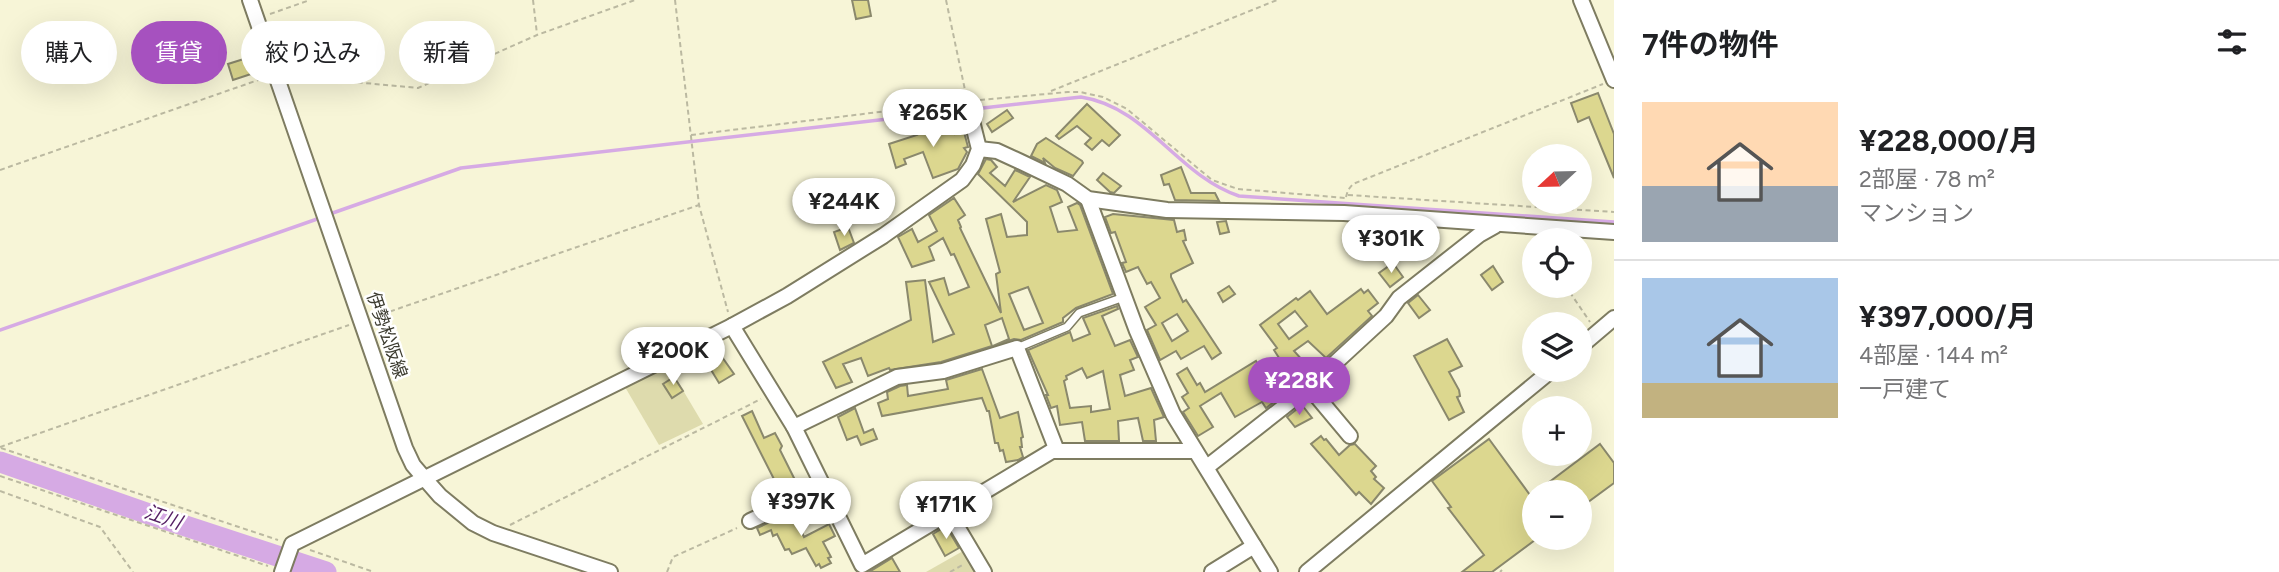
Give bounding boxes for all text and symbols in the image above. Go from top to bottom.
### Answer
chip: 購入 [21,21,117,84]
chip: 賃貸 [131,21,227,84]
chip: 絞り込み [241,21,385,84]
chip: 新着 [399,21,495,84]
icon: filters [2213,23,2251,61]
text: 7件の物件 [1642,26,1779,63]
pin: ¥265K [884,90,982,149]
text: ¥265K [898,98,968,126]
text: ¥228,000/月 [1859,122,2039,159]
icon: home [1698,130,1782,214]
north arrow [1522,144,1592,214]
map controls [1522,144,1592,550]
text: 2部屋 · 78 m² [1859,165,1995,193]
pin: ¥244K [795,178,893,238]
text: ¥244K [808,187,880,215]
text: マンション [1859,199,1974,227]
pin: ¥301K [1342,216,1440,275]
text: ¥301K [1358,224,1424,252]
button: locate [1522,228,1592,298]
street label: 伊勢松阪線 [362,289,412,381]
text: ¥397,000/月 [1859,298,2037,335]
icon: home [1698,306,1782,390]
button: layers [1522,312,1592,382]
pin: ¥200K [624,328,722,387]
text: ¥200K [637,336,709,364]
text: 4部屋 · 144 m² [1859,341,2008,369]
pin: ¥228K [1250,358,1348,417]
text: ¥228K [1264,366,1334,394]
text: 一戸建て [1859,375,1951,403]
button: + [1522,396,1592,466]
pin: ¥397K [752,478,850,538]
button: − [1522,480,1592,550]
pin: ¥171K [897,482,995,541]
text: ¥397K [767,487,835,515]
text: ¥171K [915,490,977,518]
water label: 江川 [141,500,187,535]

